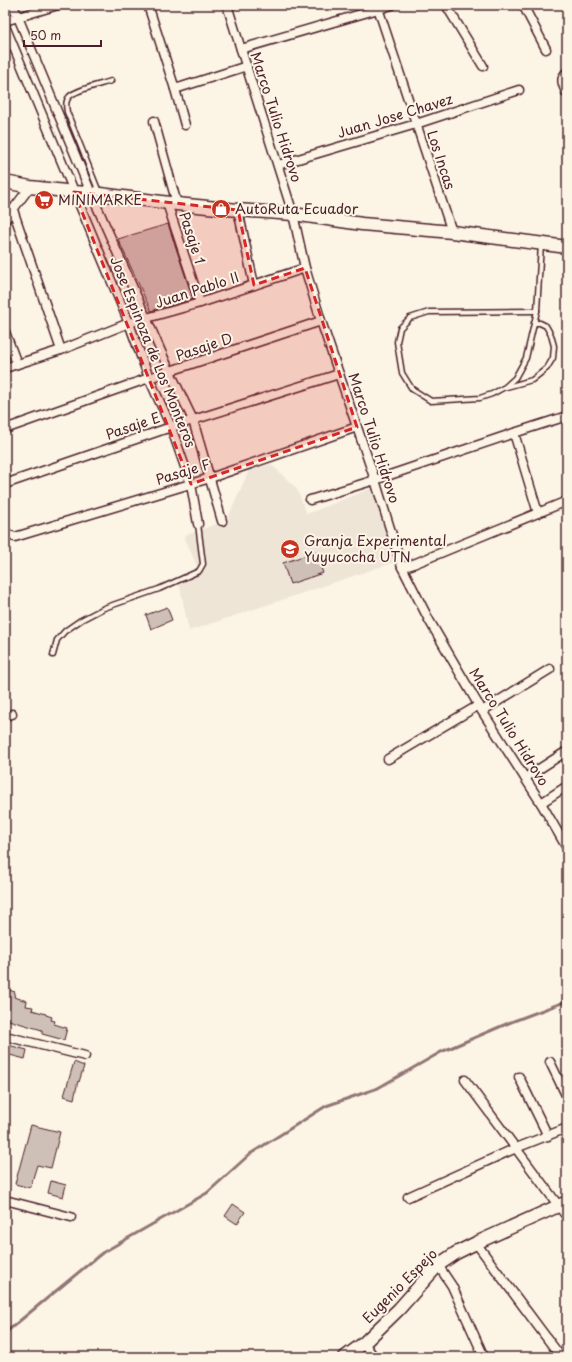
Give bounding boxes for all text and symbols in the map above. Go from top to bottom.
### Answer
scale bar [24,22,101,48]
text: 50 m [30,26,61,44]
street label: Marco Tulio Hidrovo [245,49,307,185]
street label: Juan Jose Chavez [335,88,455,143]
street label: Los Incas [422,128,461,192]
supermarket icon: MINIMARKE [33,189,55,211]
place label: MINIMARKE [58,189,142,210]
shop icon: AutoRuta Ecuador [210,198,232,220]
place label: AutoRuta Ecuador [235,198,359,219]
street label: Pasaje 1 [174,209,211,267]
street label: Jose Espinoza de Los Monteros [105,253,202,451]
street label: Juan Pablo II [152,266,241,313]
street label: Pasaje D [173,327,235,366]
street label: Marco Tulio Hidrovo [343,370,405,506]
street label: Pasaje E [103,406,163,445]
street label: Pasaje F [153,453,213,490]
place label: Granja Experimental Yuyucocha UTN [304,530,446,567]
school or university icon: Granja Experimental Yuyucocha UTN [279,538,301,560]
street label: Marco Tulio Hidrovo [465,664,554,790]
street label: Eugenio Espejo [357,1243,442,1328]

